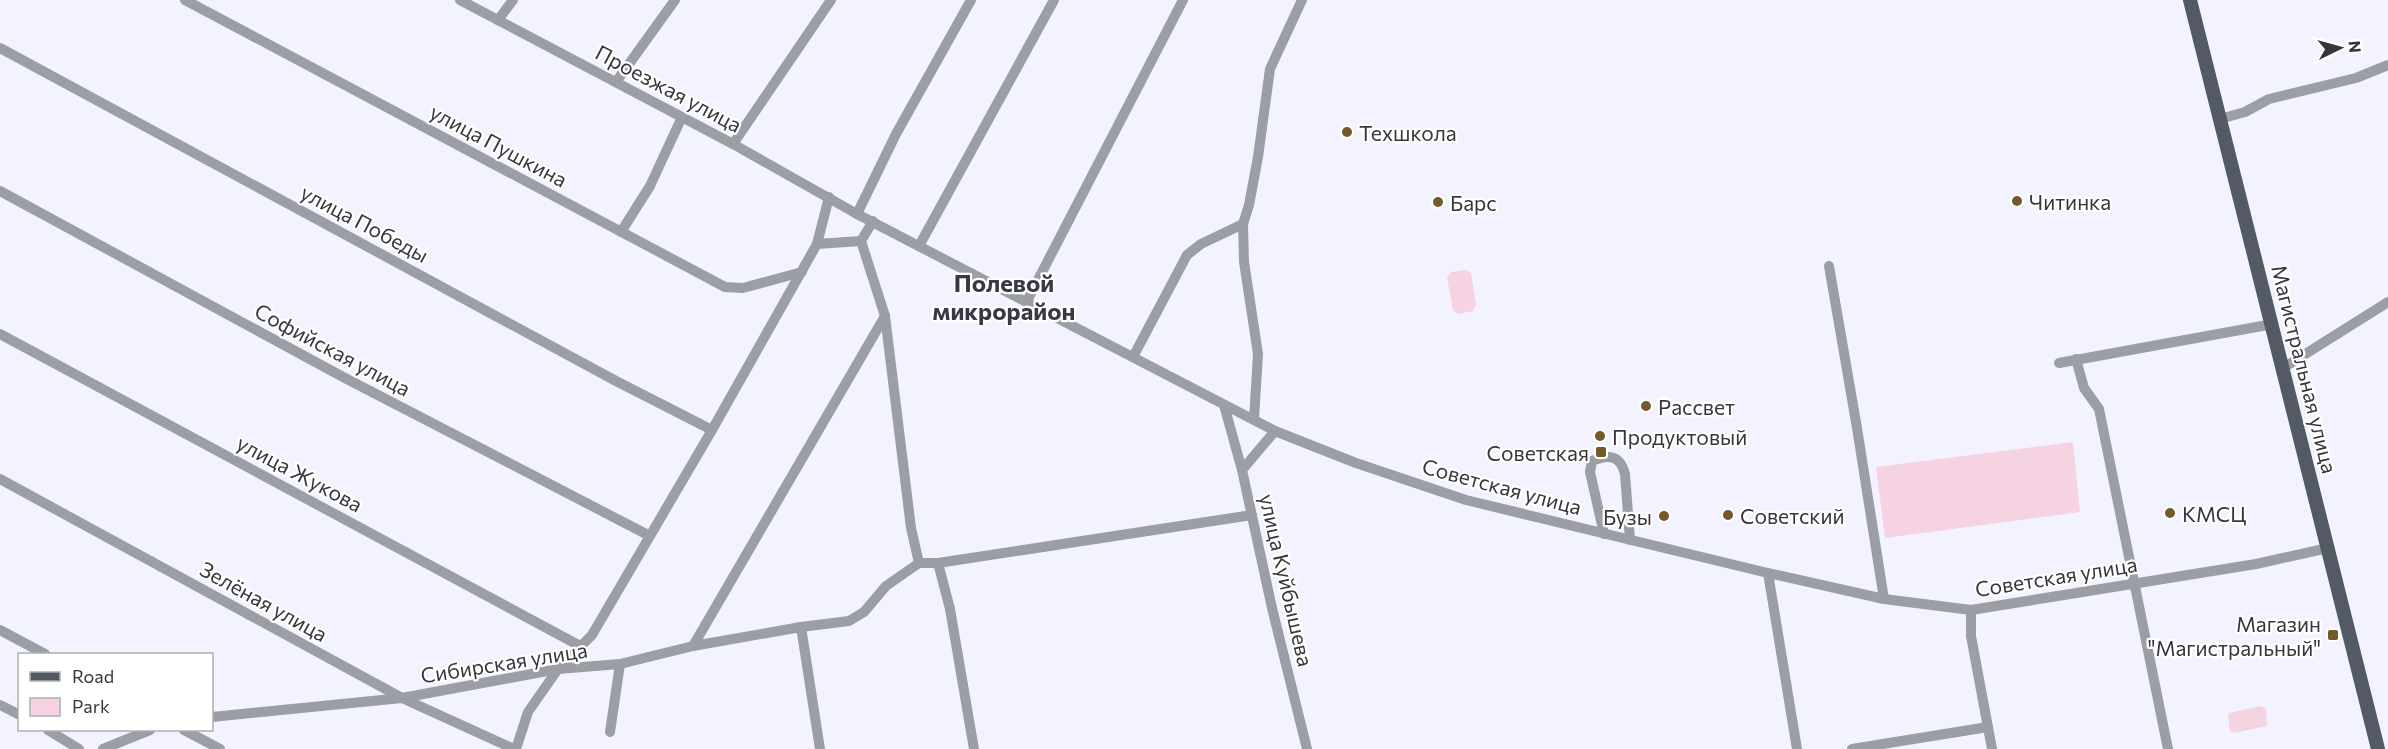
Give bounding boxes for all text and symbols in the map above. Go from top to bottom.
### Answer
north arrow [2310,18,2370,78]
street label: Проезжая улица [592,39,746,137]
text: N [2345,40,2365,53]
street label: улица Пушкина [426,98,572,192]
place label: Техшкола [1359,120,1457,145]
marker: Техшкола [1340,125,1354,139]
street label: улица Победы [297,179,433,267]
place label: Читинка [2029,189,2111,214]
place label: Барс [1450,190,1497,215]
marker: Читинка [2010,194,2024,208]
marker: Барс [1431,195,1445,209]
street label: Магистральная улица [2267,262,2343,476]
district label: Полевой микрорайон [933,268,1075,325]
street label: Софийская улица [251,297,415,401]
place label: Рассвет [1658,394,1735,419]
marker: Рассвет [1639,399,1653,413]
place label: Продуктовый [1612,424,1747,449]
street label: улица Жукова [233,429,367,517]
marker: Продуктовый [1593,429,1607,443]
place label: Советская [1487,440,1589,465]
marker: Советская [1594,445,1608,459]
street label: Советская улица [1420,453,1584,519]
street label: улица Куйбышева [1255,491,1319,669]
place label: КМСЦ [2182,501,2246,526]
place label: Советский [1740,503,1845,528]
place label: Бузы [1603,504,1652,529]
marker: КМСЦ [2163,506,2177,520]
marker: Советский [1721,508,1735,522]
marker: Бузы [1657,509,1671,523]
street label: Советская улица [1973,551,2139,601]
street label: Зелёная улица [196,556,332,646]
place label: Магазин "Магистральный" [2148,611,2321,660]
marker: Магазин "Магистральный" [2326,628,2340,642]
street label: Сибирская улица [419,636,589,688]
legend [18,653,213,731]
text: Road [72,665,114,687]
text: Park [72,695,110,717]

